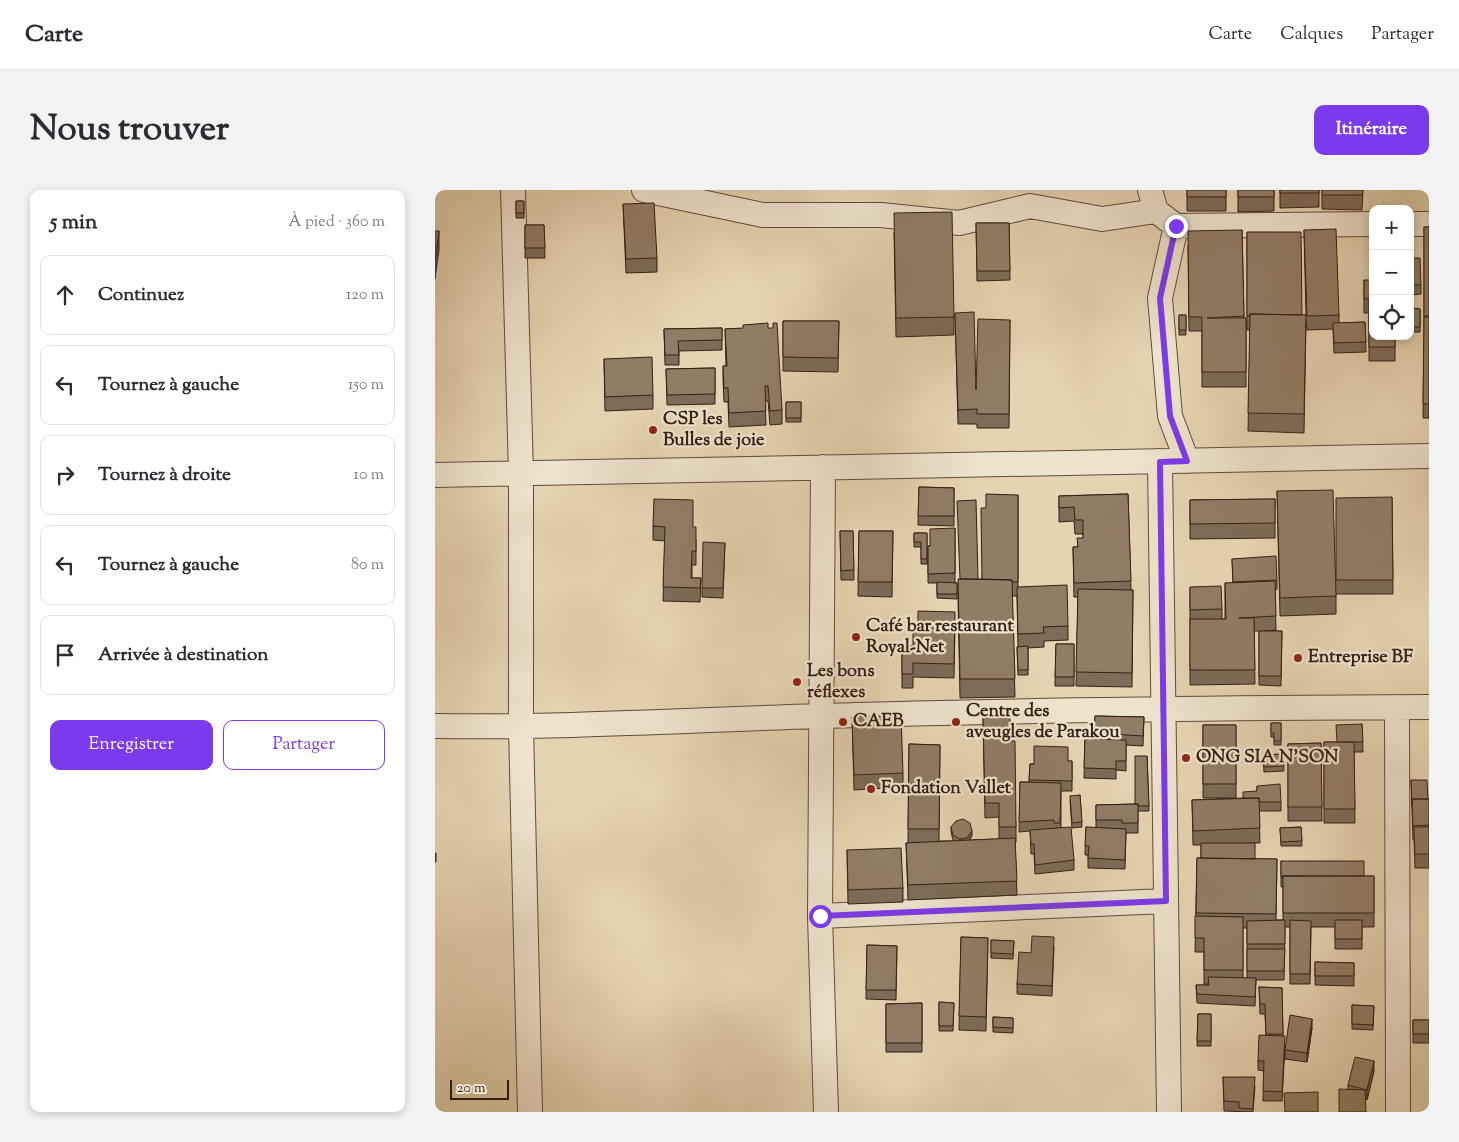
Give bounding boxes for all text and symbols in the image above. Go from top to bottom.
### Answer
text: Carte [25,18,83,52]
text: Carte [1209,22,1252,48]
text: Calques [1280,22,1343,48]
text: Partager [1371,22,1434,48]
text: Nous trouver [30,105,229,156]
button: Itinéraire [1314,105,1429,155]
map controls [1369,205,1414,340]
button: + [1369,205,1414,250]
text: 5 min [50,208,97,238]
text: À pied · 360 m [289,211,385,234]
route end [1165,215,1188,238]
button: − [1369,250,1414,295]
icon: ahead [51,281,79,309]
text: Continuez [98,282,184,309]
text: 120 m [346,284,384,307]
button: locate [1369,295,1414,340]
icon: left [51,371,79,399]
text: Tournez à gauche [98,372,239,399]
text: 150 m [348,374,384,397]
place label: CSP les Bulles de joie [663,407,765,454]
marker: CSP les Bulles de joie [647,424,659,436]
icon: right [51,461,79,489]
text: Tournez à droite [98,462,231,489]
text: 10 m [354,464,384,487]
icon: left [51,551,79,579]
text: Tournez à gauche [98,552,239,579]
text: 80 m [351,554,384,577]
place label: Café bar restaurant Royal-Net [866,614,1014,661]
marker: Café bar restaurant Royal-Net [850,631,862,643]
icon: arrive [51,641,79,669]
text: Arrivée à destination [98,642,269,669]
place label: Entreprise BF [1308,645,1413,671]
marker: Entreprise BF [1292,652,1304,664]
place label: Les bons réflexes [807,659,875,706]
marker: Les bons réflexes [791,676,803,688]
place label: Centre des aveugles de Parakou [966,699,1120,746]
place label: CAEB [853,709,904,735]
marker: CAEB [837,716,849,728]
marker: Centre des aveugles de Parakou [950,716,962,728]
button: Enregistrer [50,720,213,770]
button: Partager [223,720,385,770]
place label: ONG SIA N'SON [1196,745,1339,771]
marker: ONG SIA N'SON [1180,752,1192,764]
place label: Fondation Vallet [881,776,1012,802]
marker: Fondation Vallet [865,783,877,795]
route start [809,905,832,928]
scale bar [450,1077,509,1100]
text: 20 m [457,1079,486,1099]

